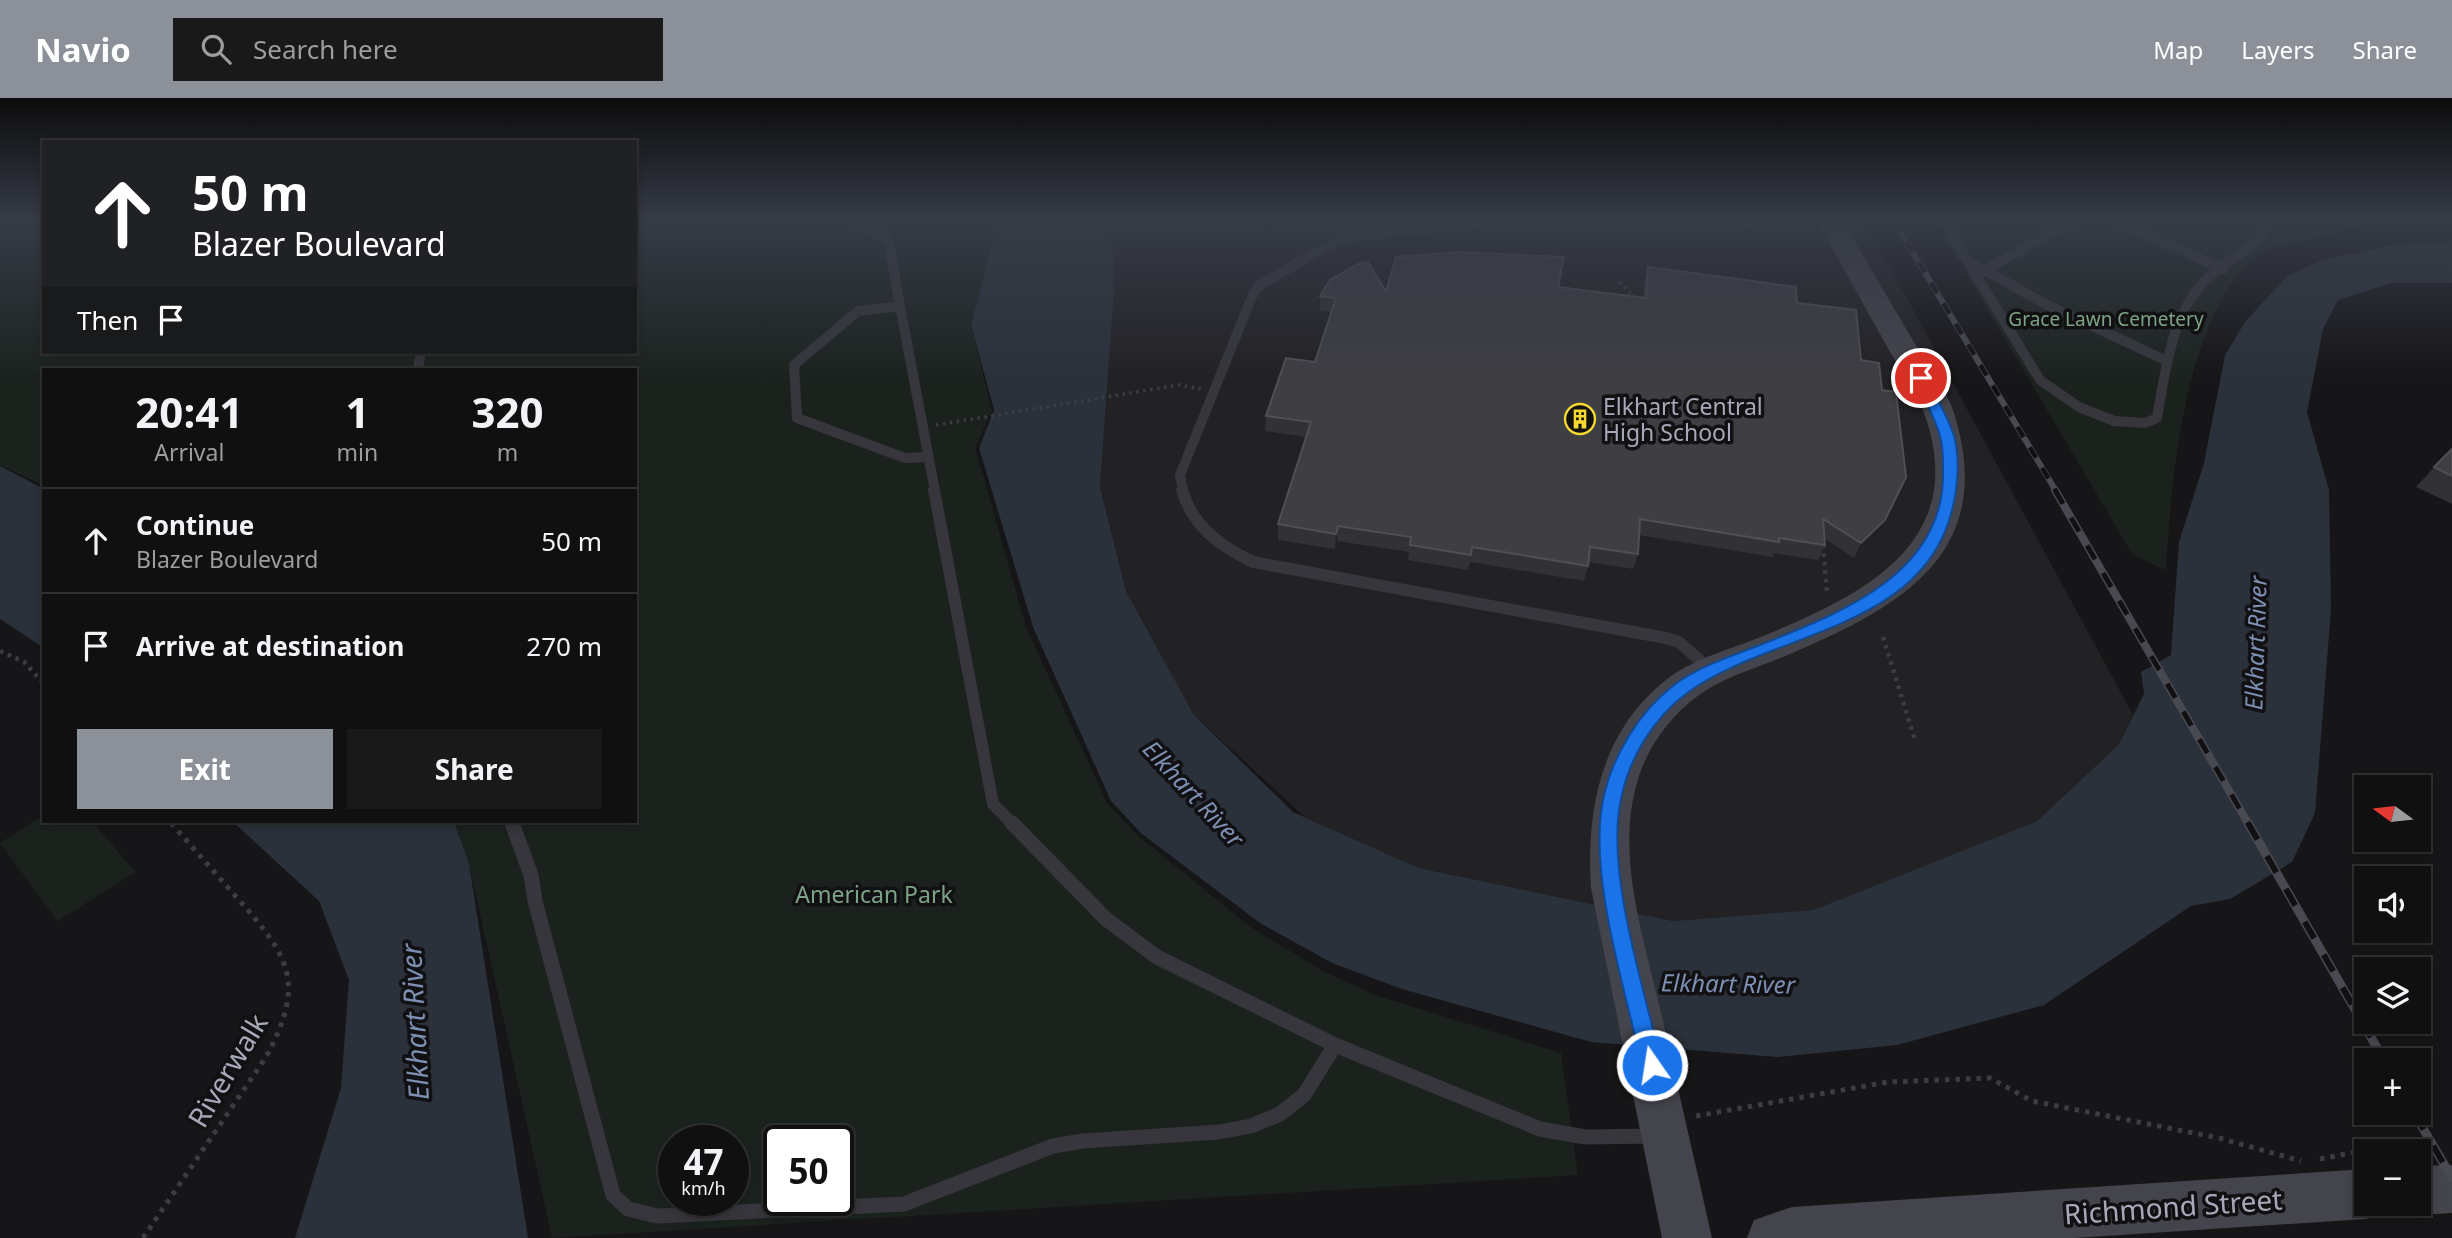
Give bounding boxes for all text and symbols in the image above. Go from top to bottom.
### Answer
search box [173,18,663,81]
text: Navio [35,27,131,72]
icon: search [197,30,235,68]
text: Search here [253,31,398,67]
text: Map [2153,33,2203,66]
text: Layers [2241,33,2315,66]
text: Share [2353,33,2417,66]
text: 50 m [192,159,309,225]
icon: ahead [77,168,168,259]
text: Blazer Boulevard [192,222,446,265]
icon: arrive [152,301,190,339]
text: Then [77,302,138,338]
park label: Grace Lawn Cemetery [2008,306,2204,332]
pin [1891,348,1951,408]
icon: arrive [1902,359,1940,397]
text: 20:41 [135,383,243,440]
text: 1 [345,383,369,440]
text: 320 [472,383,544,440]
place label: Elkhart Central High School [1603,390,1763,448]
building icon: Elkhart Central High School [1563,402,1597,436]
text: Arrival [154,436,224,468]
text: min [337,436,378,468]
text: m [497,436,518,468]
text: Continue [136,507,254,543]
icon: ahead [77,522,115,560]
text: 50 m [541,523,602,559]
text: Blazer Boulevard [136,543,318,575]
water label: Elkhart River [2236,574,2274,711]
icon: arrive [77,627,115,665]
text: Arrive at destination [136,628,405,664]
text: 270 m [526,628,602,664]
button: Exit [77,729,333,809]
button: Share [347,729,602,809]
water label: Elkhart River [1136,733,1253,854]
north arrow [2354,775,2431,852]
map controls [2354,775,2431,1216]
button: sound [2354,866,2431,943]
park label: American Park [795,878,953,910]
water label: Elkhart River [391,941,437,1101]
button: layers [2354,957,2431,1034]
water label: Elkhart River [1661,965,1797,1001]
street label: Riverwalk [178,1006,276,1134]
position arrow [1615,1028,1689,1102]
button: + [2354,1048,2431,1125]
speed limit sign: 50 [763,1125,854,1216]
text: 47 [683,1138,724,1185]
button: − [2354,1139,2431,1216]
text: km/h [681,1176,726,1200]
street label: Richmond Street [2063,1179,2283,1233]

